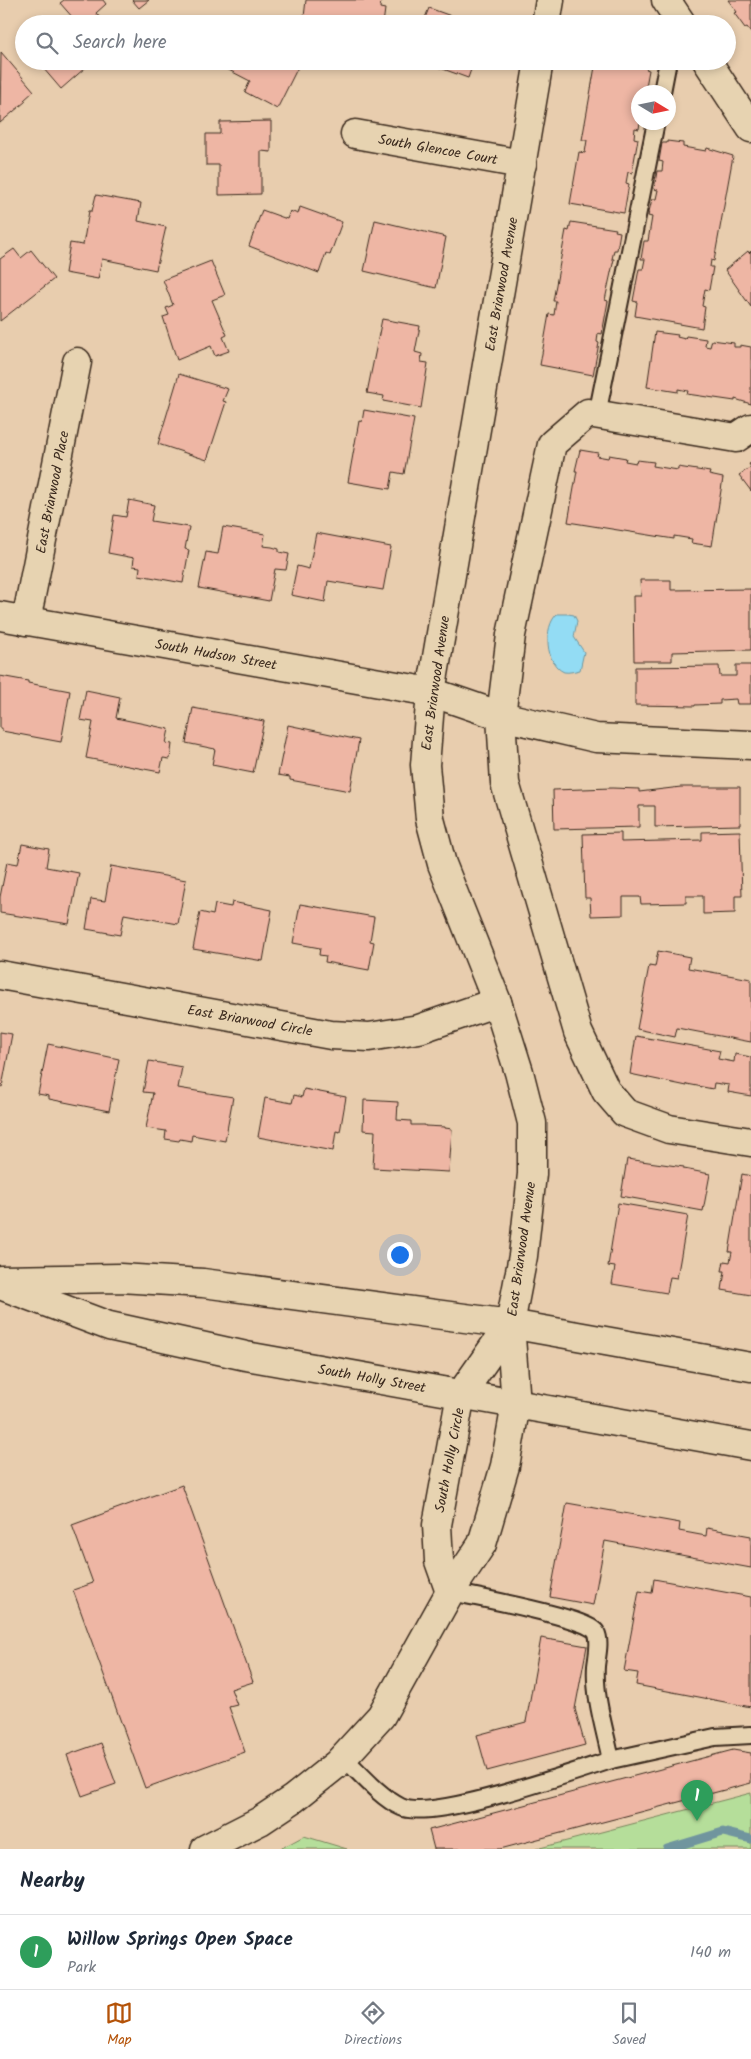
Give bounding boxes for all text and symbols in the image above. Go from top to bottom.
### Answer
search box [15,15,736,70]
text: Search here [73,28,167,58]
icon: search [33,29,61,57]
north arrow [631,85,676,130]
street label: South Glencoe Court [376,129,500,171]
street label: East Briarwood Avenue [479,215,525,353]
street label: East Briarwood Place [30,428,76,555]
street label: East Briarwood Avenue [416,614,456,752]
street label: South Hudson Street [153,633,279,677]
street label: East Briarwood Circle [185,999,315,1043]
street label: East Briarwood Avenue [502,1180,542,1318]
your location [387,1242,413,1268]
street label: South Holly Street [316,1359,428,1399]
street label: South Holly Circle [429,1405,471,1514]
pin: 1 [681,1780,713,1821]
text: Nearby [20,1865,85,1898]
text: Willow Springs Open Space [67,1925,293,1955]
text: 1 [34,1940,38,1965]
text: 140 m [690,1940,731,1965]
text: Park [67,1955,96,1980]
tab: Map [105,1999,133,2051]
tab: Directions [344,1999,402,2051]
tab: Saved [612,1999,646,2051]

